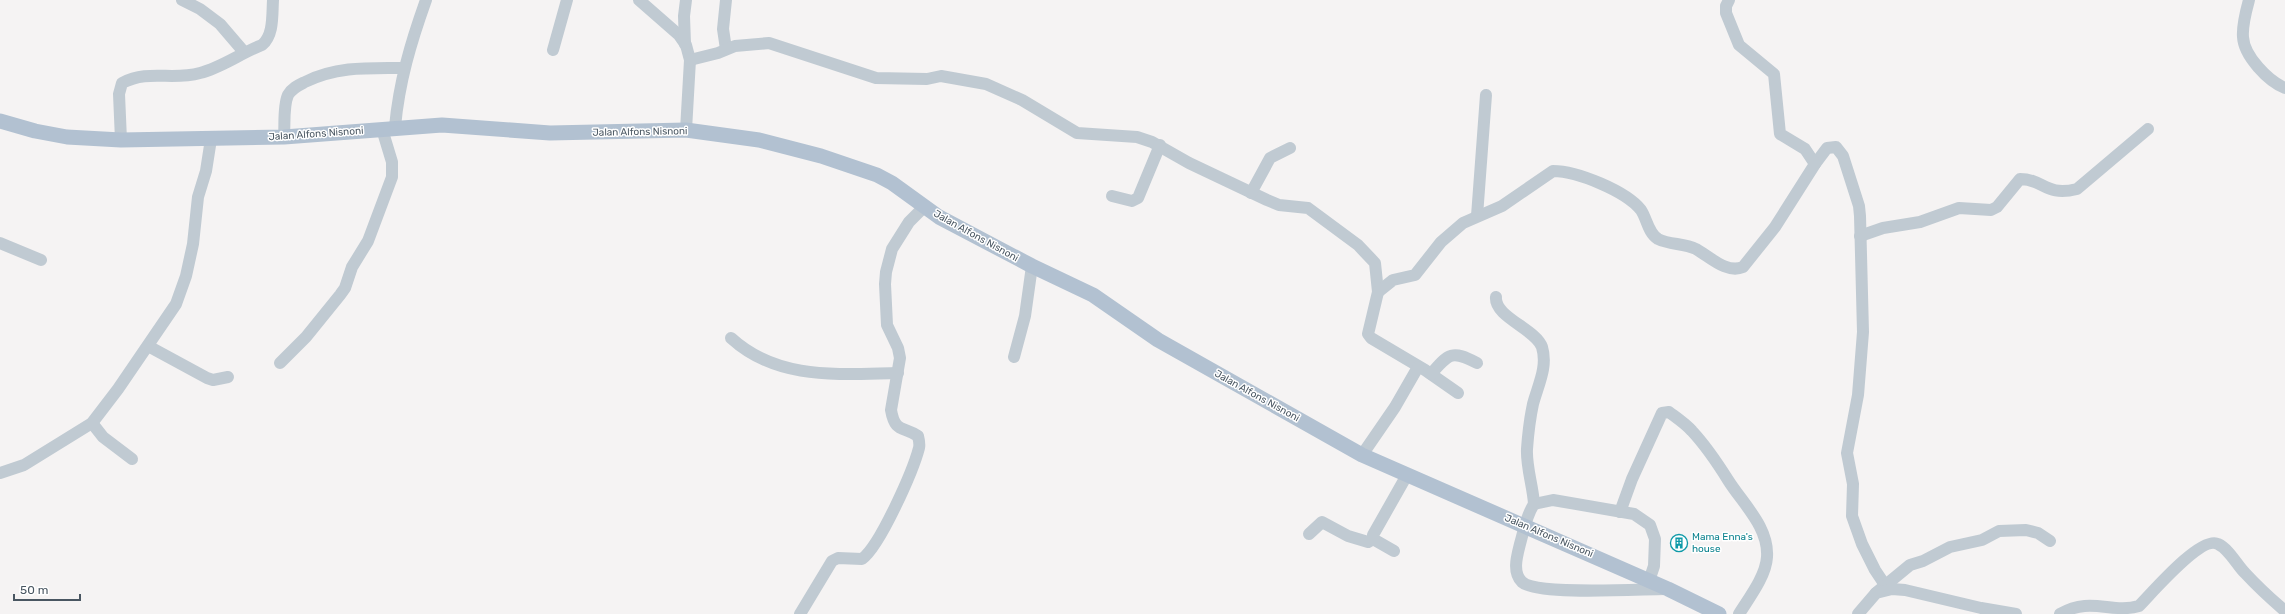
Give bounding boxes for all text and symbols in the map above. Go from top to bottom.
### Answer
street label: Jalan Alfons Nisnoni [268,125,364,143]
street label: Jalan Alfons Nisnoni [592,125,688,139]
street label: Jalan Alfons Nisnoni [932,208,1020,264]
street label: Jalan Alfons Nisnoni [1213,368,1301,424]
street label: Jalan Alfons Nisnoni [1503,512,1595,560]
place label: Mama Enna's house [1692,531,1753,555]
building icon: Mama Enna's house [1669,533,1689,553]
scale bar [14,576,80,602]
text: 50 m [20,583,48,597]

